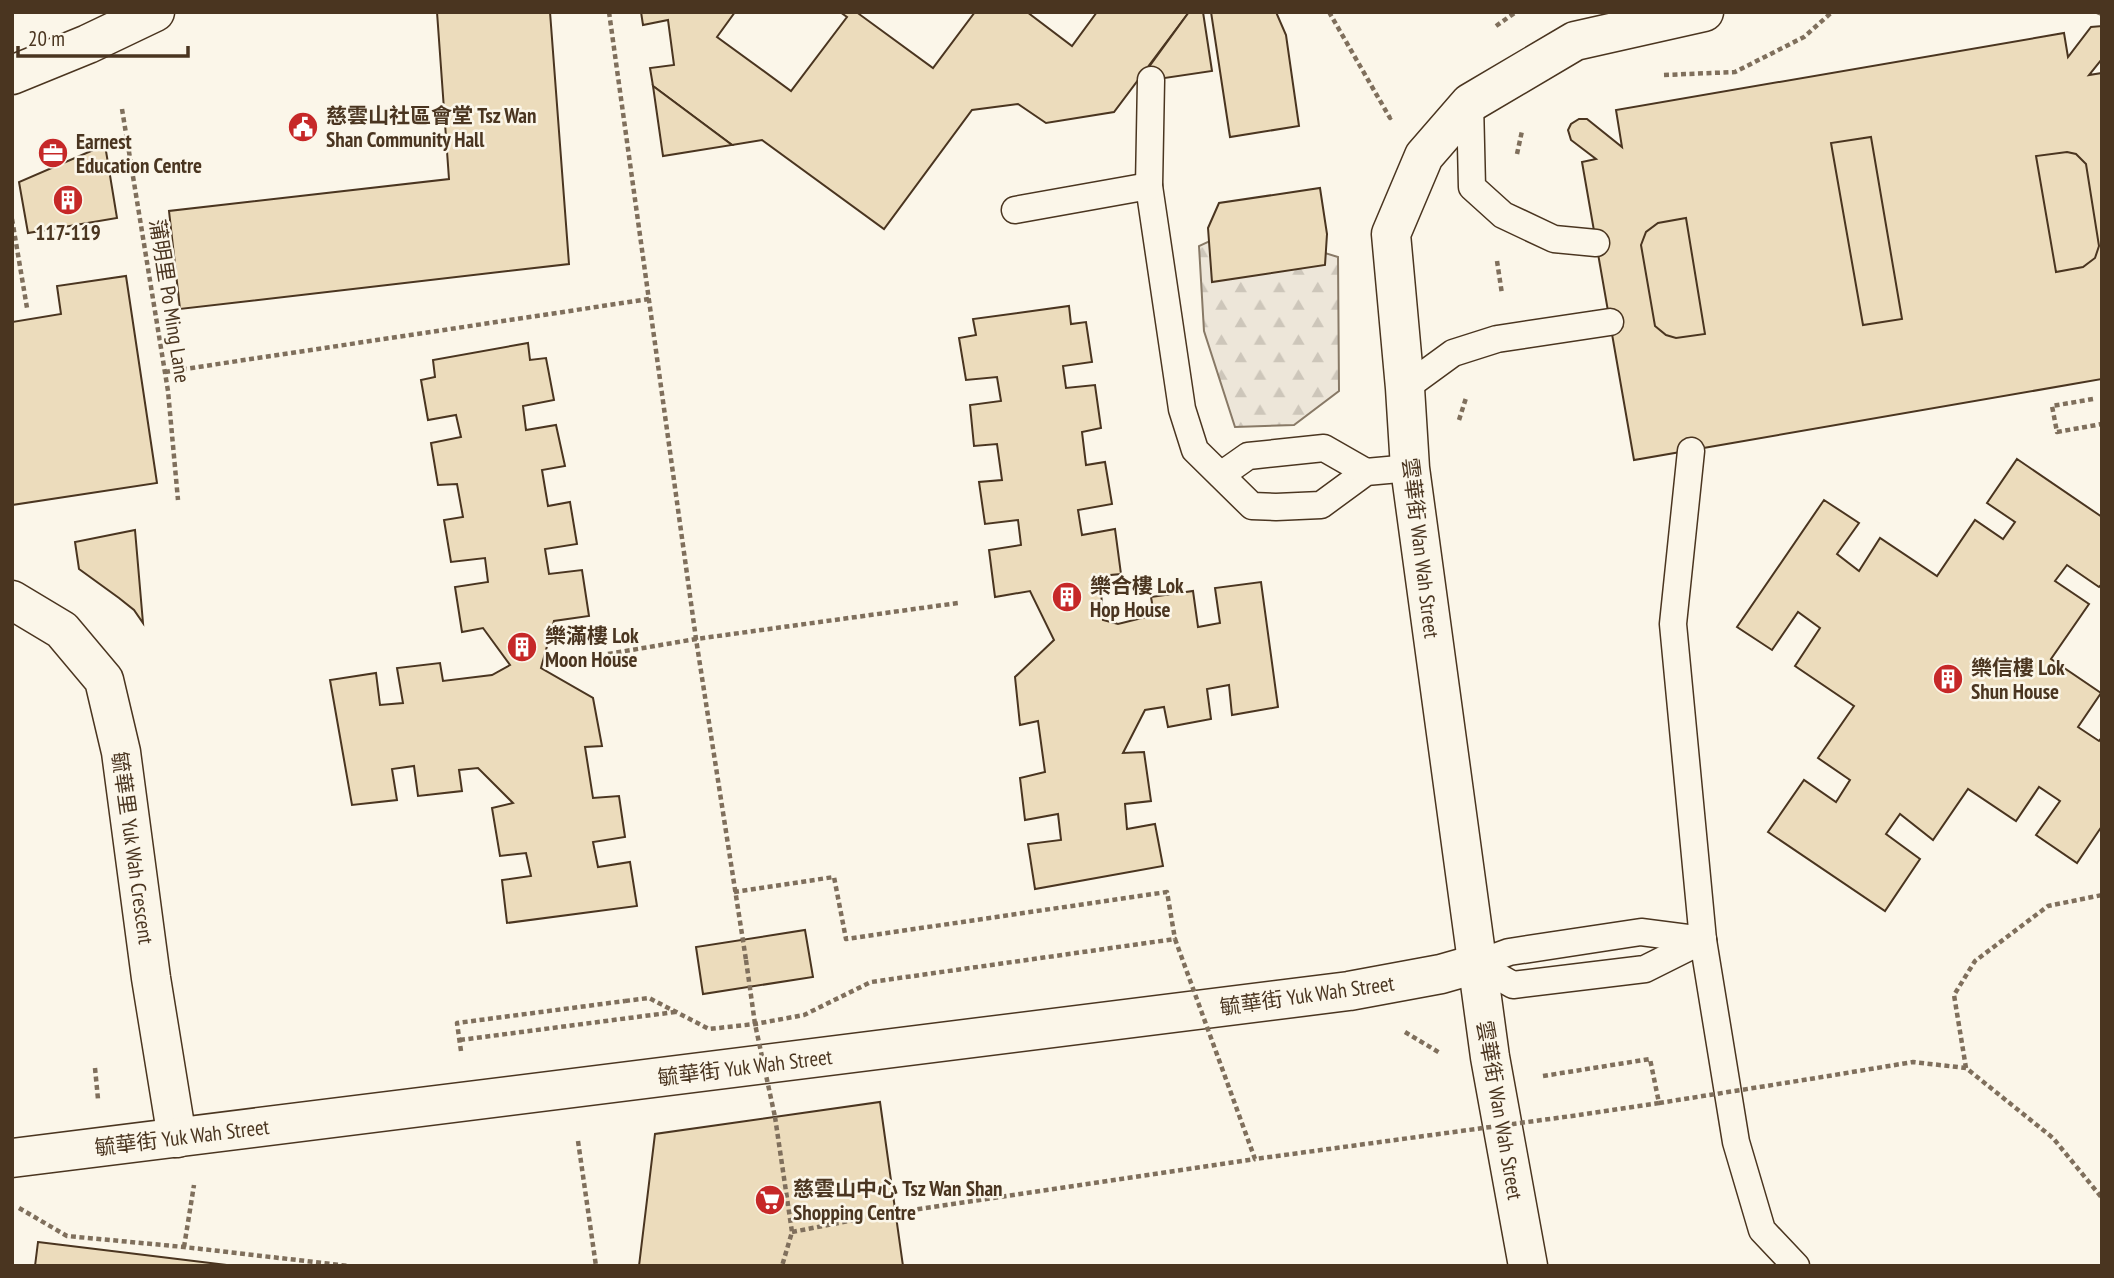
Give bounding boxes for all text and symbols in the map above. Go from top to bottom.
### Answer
scale bar [18,14,187,58]
text: 20 m [28,25,65,52]
place label: 慈雲山社區會堂 Tsz Wan Shan Community Hall [326,102,536,153]
public building icon: 慈雲山社區會堂 Tsz Wan Shan Community Hall [286,110,320,144]
place label: Earnest Education Centre [76,128,202,179]
office icon: Earnest Education Centre [36,136,70,170]
building icon: 117-119 [51,183,85,217]
street label: 蒲明里 Po Ming Lane [144,217,196,385]
place label: 117-119 [35,219,101,246]
street label: 雲華街 Wan Wah Street [1397,456,1445,640]
place label: 樂合樓 Lok Hop House [1090,572,1184,623]
building icon: 樂合樓 Lok Hop House [1050,580,1084,614]
place label: 樂滿樓 Lok Moon House [545,622,639,673]
building icon: 樂滿樓 Lok Moon House [505,630,539,664]
place label: 樂信樓 Lok Shun House [1971,654,2065,705]
building icon: 樂信樓 Lok Shun House [1931,662,1965,696]
street label: 毓華里 Yuk Wah Crescent [106,750,160,946]
street label: 毓華街 Yuk Wah Street [1218,969,1396,1021]
street label: 雲華街 Wan Wah Street [1471,1018,1529,1202]
street label: 毓華街 Yuk Wah Street [656,1043,834,1091]
street label: 毓華街 Yuk Wah Street [93,1113,271,1161]
place label: 慈雲山中心 Tsz Wan Shan Shopping Centre [793,1175,1003,1226]
supermarket icon: 慈雲山中心 Tsz Wan Shan Shopping Centre [753,1183,787,1217]

